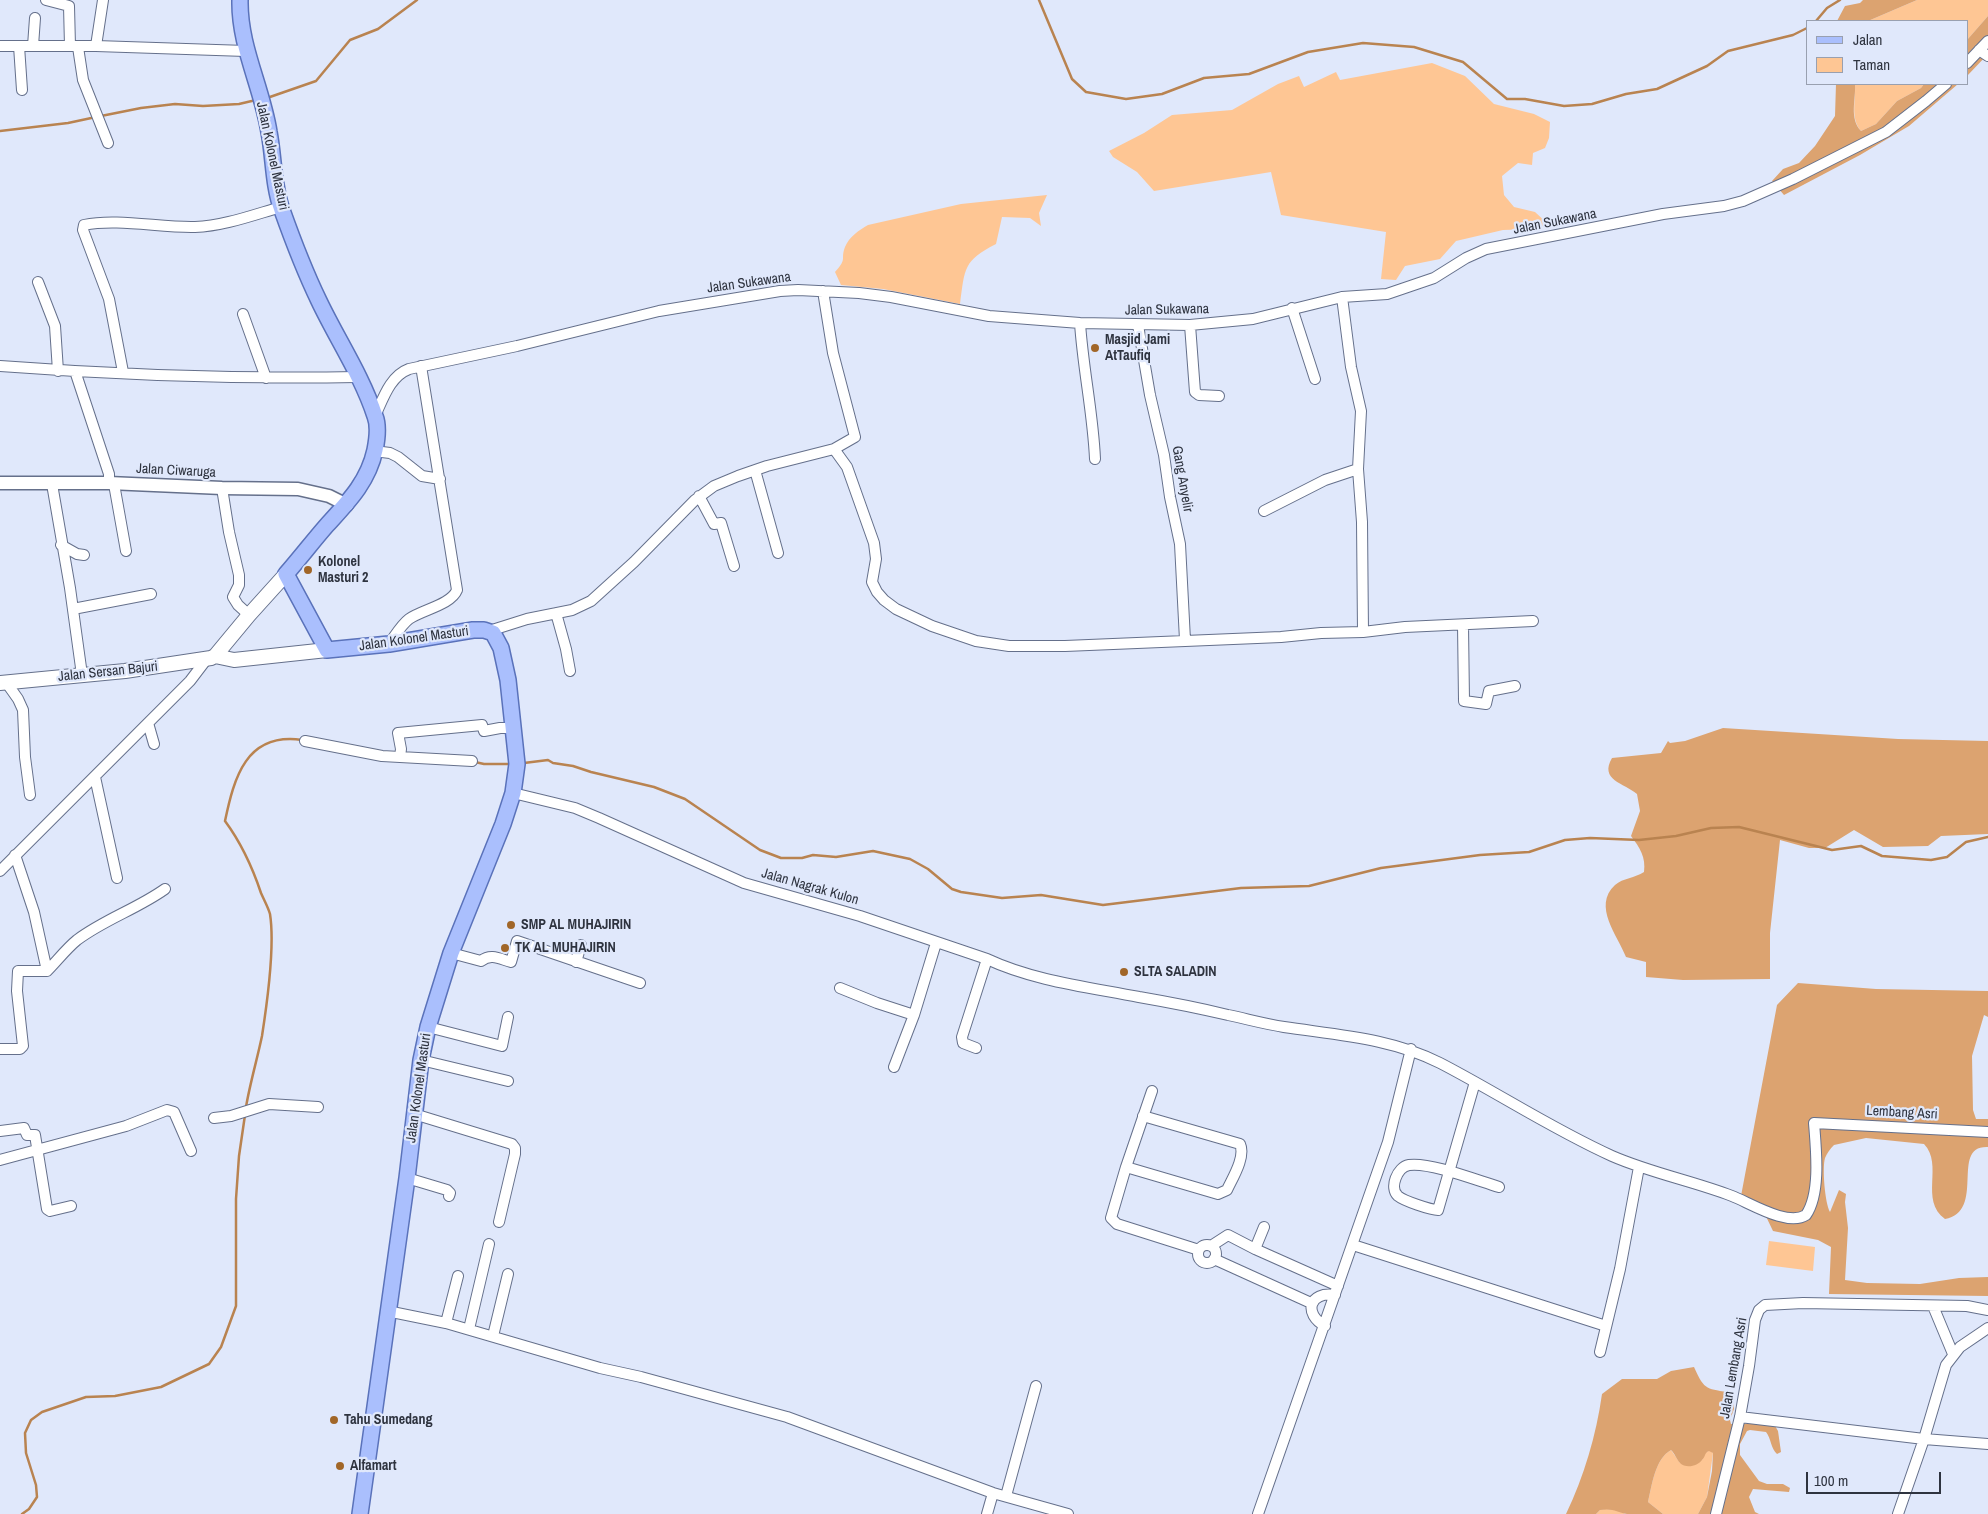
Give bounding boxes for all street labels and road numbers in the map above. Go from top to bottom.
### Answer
street label: Jalan Kolonel Masturi [252,100,292,212]
street label: Jalan Sukawana [1512,206,1598,238]
street label: Jalan Sukawana [706,269,792,297]
street label: Jalan Sukawana [1125,301,1209,319]
street label: Gang Anyelir [1168,445,1196,513]
street label: Jalan Ciwaruga [136,461,216,481]
street label: Jalan Kolonel Masturi [358,623,470,655]
street label: Jalan Sersan Bajuri [57,658,159,686]
street label: Jalan Nagrak Kulon [760,865,860,909]
street label: Jalan Kolonel Masturi [403,1032,435,1144]
street label: Lembang Asri [1866,1103,1938,1123]
street label: Jalan Lembang Asri [1717,1316,1751,1420]

